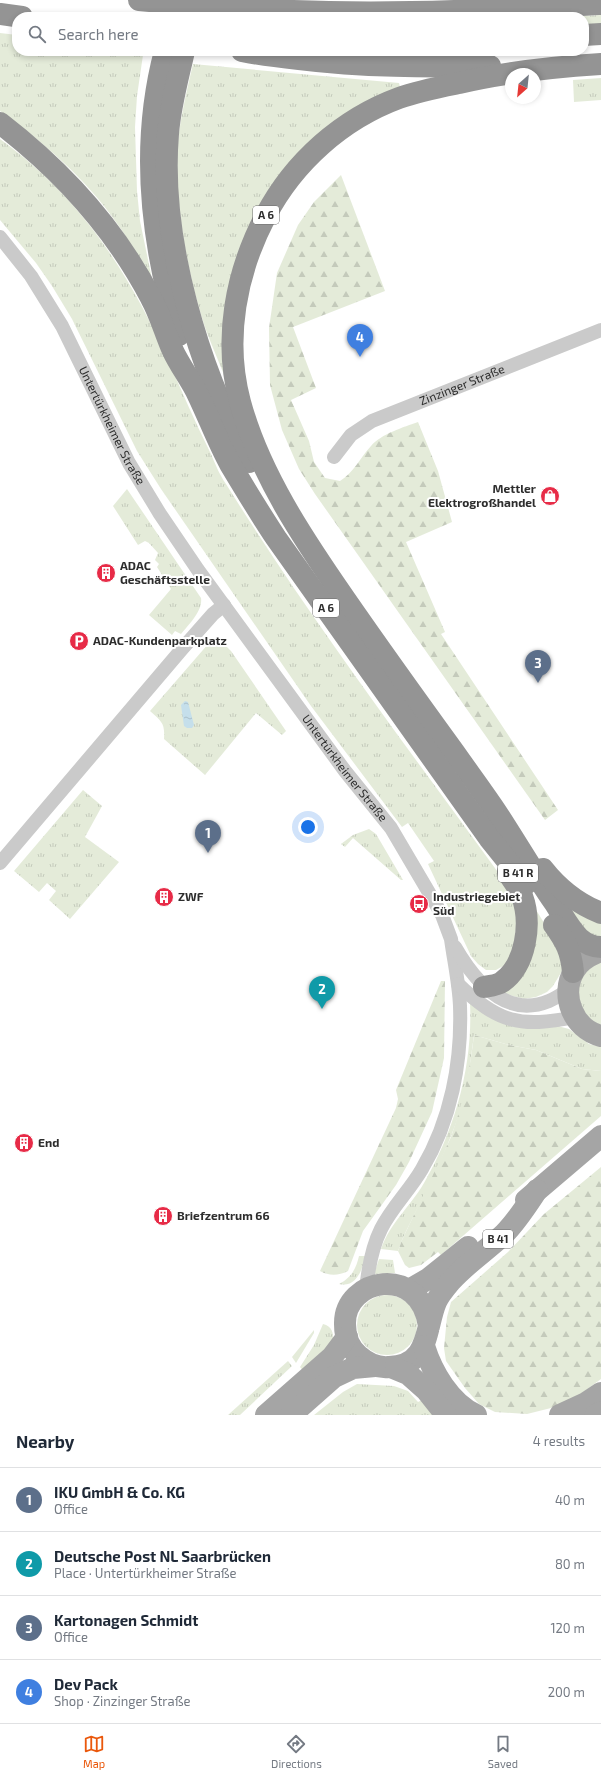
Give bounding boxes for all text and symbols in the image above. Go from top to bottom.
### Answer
search box [12,12,589,56]
icon: search [26,23,48,45]
text: Search here [58,25,139,43]
north arrow [505,68,541,104]
road number: A 6 [253,206,279,224]
pin: 4 [347,324,373,357]
street label: Zinzinger Straße [417,361,506,407]
street label: Untertürkheimer Straße [77,364,148,487]
place label: Mettler Elektrogroßhandel [428,481,536,509]
shop icon: Mettler Elektrogroßhandel [539,485,561,507]
place label: ADAC Geschäftsstelle [120,558,210,586]
building icon: ADAC Geschäftsstelle [95,562,117,584]
road number: A 6 [313,599,339,617]
parking icon: ADAC-Kundenparkplatz [68,630,90,652]
place label: ADAC-Kundenparkplatz [93,633,227,647]
pin: 3 [525,650,551,683]
street label: Untertürkheimer Straße [300,711,391,824]
your location [298,817,318,837]
pin: 1 [195,820,221,853]
road number: B 41 R [498,864,538,882]
building icon: ZWF [153,886,175,908]
place label: ZWF [178,889,204,903]
place label: Industriegebiet Süd [433,889,520,917]
bus stop icon: Industriegebiet Süd [408,893,430,915]
pin: 2 [309,976,335,1009]
building icon: End [13,1132,35,1154]
place label: End [38,1135,59,1149]
building icon: Briefzentrum 66 [152,1205,174,1227]
place label: Briefzentrum 66 [177,1208,269,1222]
road number: B 41 [483,1230,513,1248]
text: Nearby [16,1431,74,1451]
text: 4 results [533,1433,585,1449]
text: IKU GmbH & Co. KG [54,1483,185,1501]
text: 1 [26,1492,32,1508]
text: 40 m [555,1492,585,1508]
text: Office [54,1501,88,1517]
text: Deutsche Post NL Saarbrücken [54,1547,271,1565]
text: 2 [25,1556,33,1572]
text: 80 m [555,1556,585,1572]
text: Place · Untertürkheimer Straße [54,1565,237,1581]
text: Kartonagen Schmidt [54,1611,198,1629]
text: 3 [25,1620,33,1636]
text: 120 m [550,1620,585,1636]
text: Office [54,1629,88,1645]
text: Dev Pack [54,1675,118,1693]
text: 4 [25,1684,33,1700]
text: 200 m [548,1684,585,1700]
text: Shop · Zinzinger Straße [54,1693,190,1709]
tab: Map [83,1733,105,1770]
tab: Directions [271,1733,322,1770]
tab: Saved [488,1733,518,1770]

